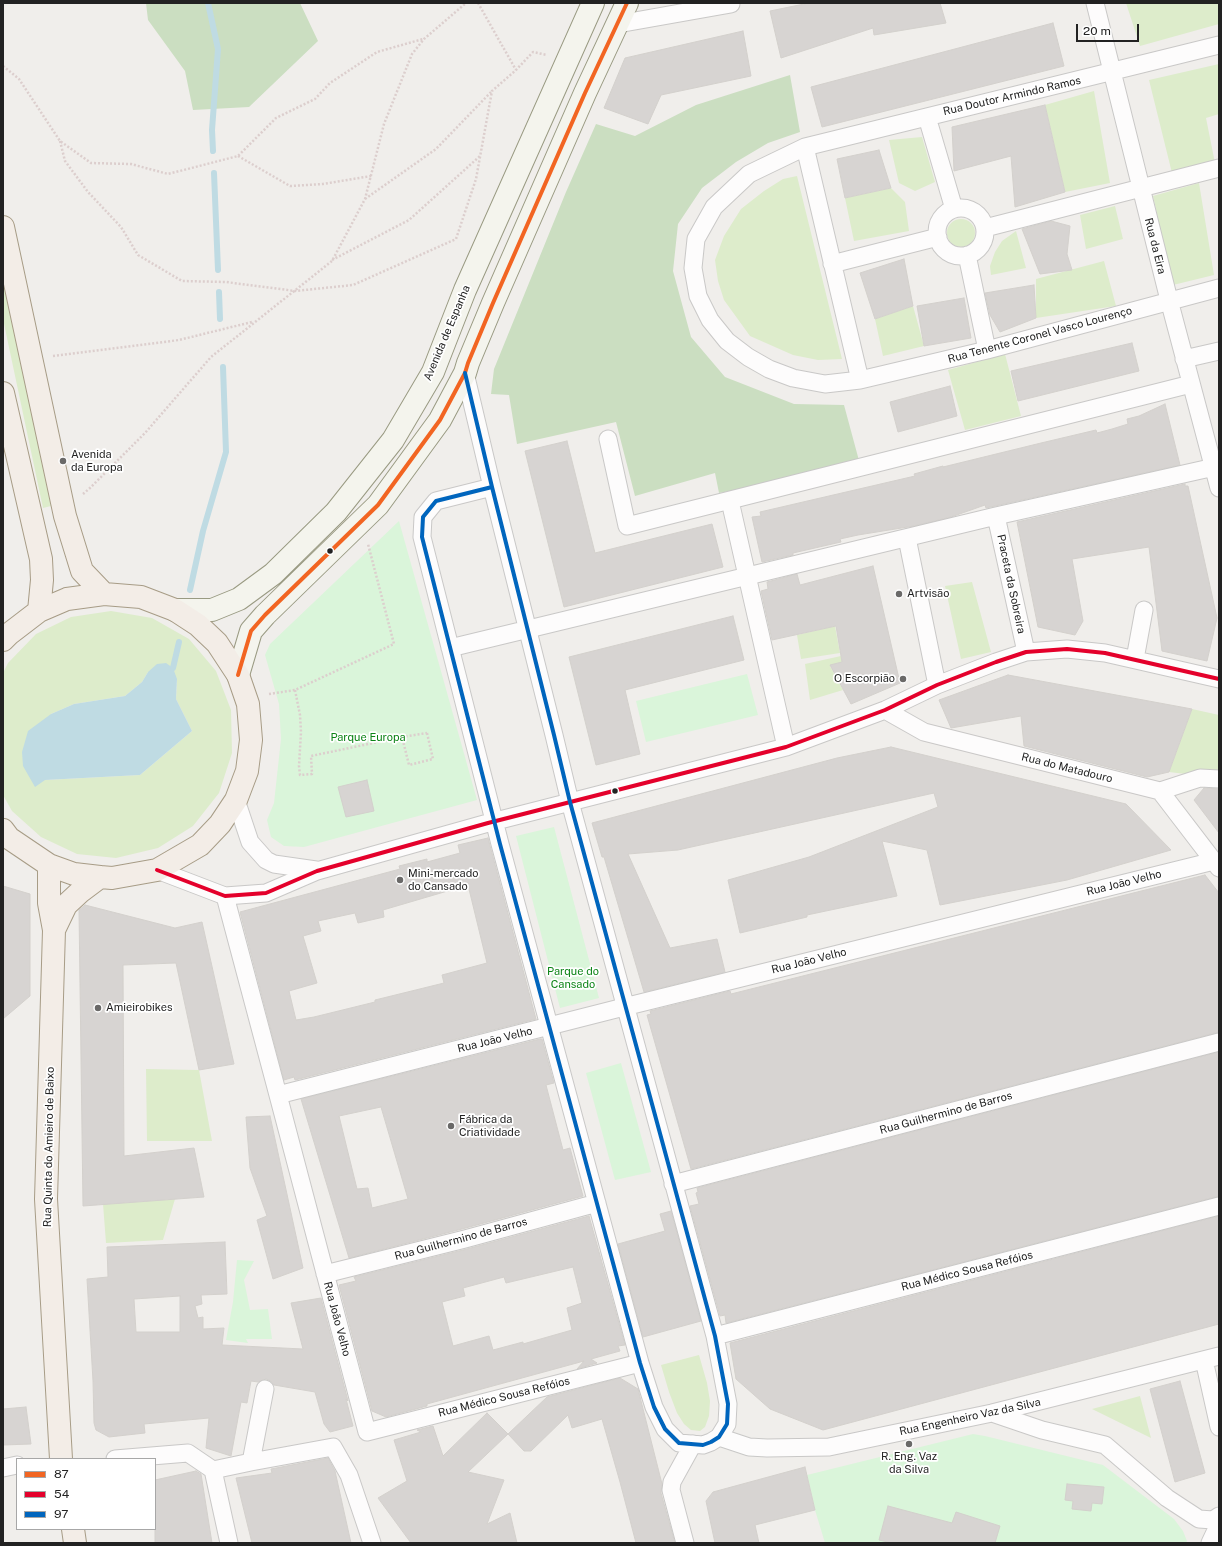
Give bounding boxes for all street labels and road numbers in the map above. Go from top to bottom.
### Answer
street label: Rua Doutor Armindo Ramos [942,74,1082,118]
street label: Rua da Eira [1142,217,1168,275]
street label: Avenida de Espanha [421,283,473,383]
street label: Rua Tenente Coronel Vasco Lourenço [946,304,1134,366]
street label: Praceta da Sobreira [994,533,1028,635]
street label: Rua do Matadouro [1020,750,1114,786]
street label: Rua João Velho [1085,867,1163,899]
street label: Rua João Velho [770,945,848,977]
street label: Rua João Velho [456,1024,534,1056]
street label: Rua Quinta do Amieiro de Baixo [41,1067,57,1227]
street label: Rua Guilhermino de Barros [878,1089,1014,1137]
street label: Rua Guilhermino de Barros [393,1215,529,1263]
street label: Rua Médico Sousa Refóios [900,1248,1034,1294]
street label: Rua João Velho [321,1280,353,1358]
street label: Rua Médico Sousa Refóios [437,1374,571,1420]
street label: Rua Engenheiro Vaz da Silva [898,1396,1042,1438]

